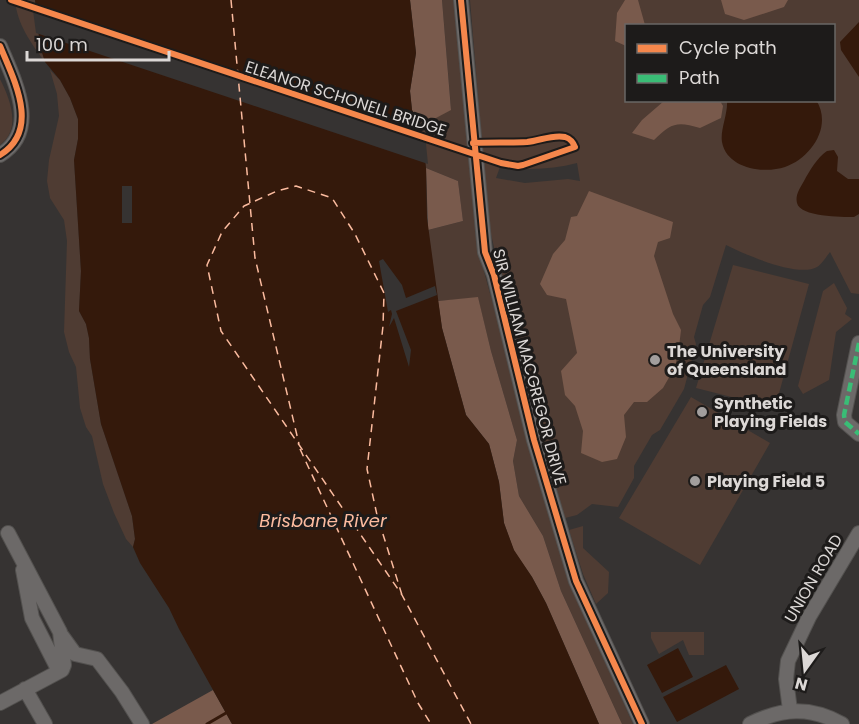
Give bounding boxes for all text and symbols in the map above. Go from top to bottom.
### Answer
scale bar [27,24,170,62]
legend [625,24,835,102]
text: 100 m [36,32,88,57]
text: Cycle path [679,35,777,60]
street label: ELEANOR SCHONELL BRIDGE [242,55,449,142]
text: Path [679,65,720,90]
street label: SIR WILLIAM MACGREGOR DRIVE [487,246,572,488]
place label: The University of Queensland [667,340,786,381]
marker: The University of Queensland [648,353,662,367]
place label: Synthetic Playing Fields [714,392,827,433]
marker: Synthetic Playing Fields [695,405,709,419]
place label: Playing Field 5 [707,470,825,493]
marker: Playing Field 5 [688,474,702,488]
water label: Brisbane River [259,508,388,533]
street label: UNION ROAD [779,530,848,627]
north arrow [775,640,835,700]
text: N [792,671,810,697]

